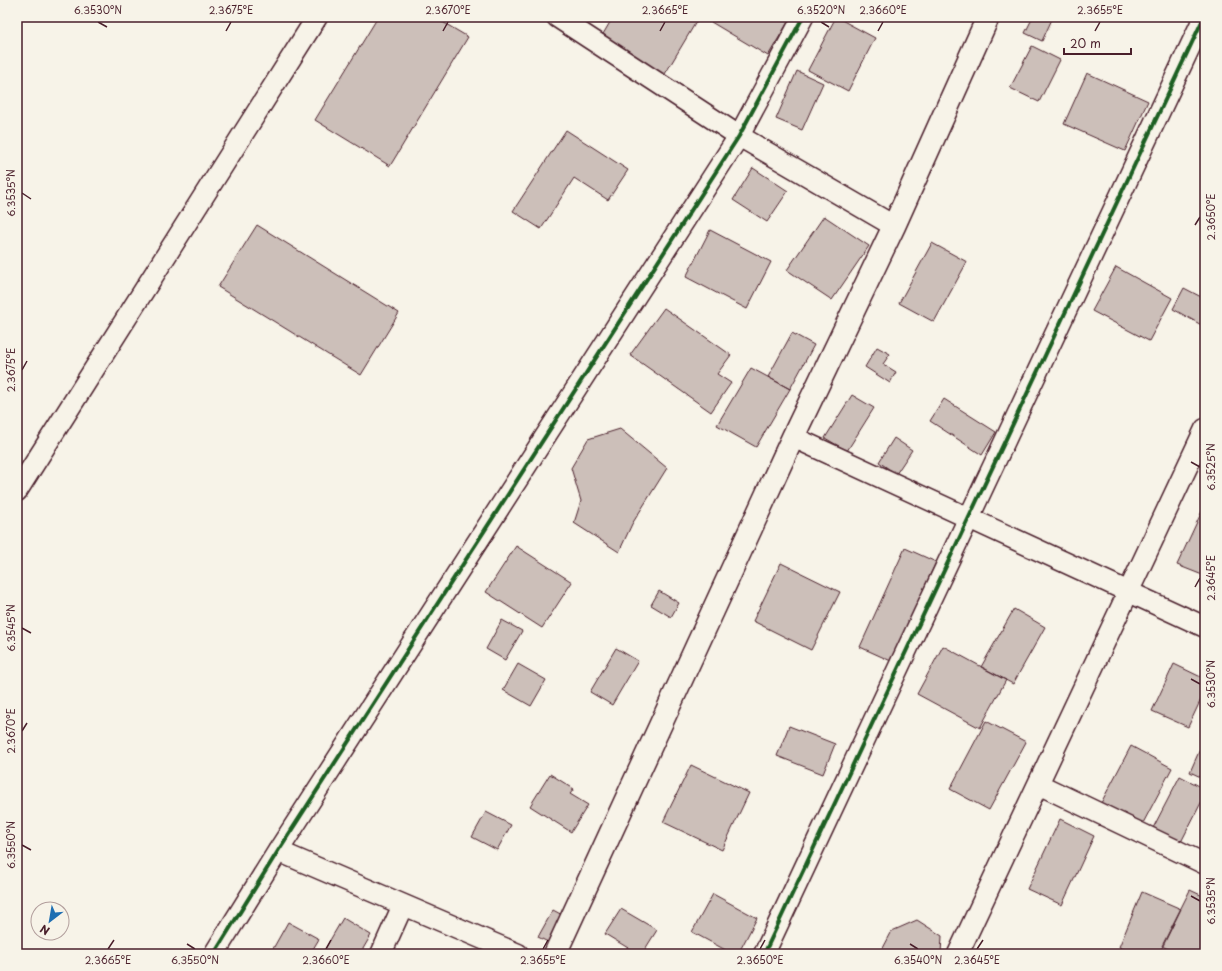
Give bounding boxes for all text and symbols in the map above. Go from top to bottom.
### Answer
text: 6.3530°N [74,2,122,17]
text: 2.3675°E [209,2,253,17]
text: 2.3670°E [425,2,471,17]
text: 2.3665°E [642,2,688,17]
text: 6.3520°N [797,2,845,17]
text: 2.3660°E [859,2,907,17]
text: 2.3655°E [1077,2,1123,17]
scale bar [1064,30,1131,56]
text: 20 m [1070,34,1101,52]
text: 6.3535°N [3,169,18,217]
text: 2.3650°E [1203,193,1218,241]
text: 2.3675°E [3,348,18,392]
text: 6.3525°N [1203,443,1218,491]
text: 2.3645°E [1203,555,1218,601]
text: 6.3545°N [3,604,18,652]
text: 6.3530°N [1203,660,1218,708]
text: 2.3670°E [3,708,18,754]
text: 6.3550°N [3,821,18,869]
text: 6.3535°N [1203,877,1218,925]
north arrow [30,901,70,941]
text: N [36,920,53,940]
text: 2.3665°E [85,952,131,967]
text: 6.3550°N [171,952,219,967]
text: 2.3660°E [302,952,350,967]
text: 2.3655°E [520,952,566,967]
text: 2.3650°E [736,952,784,967]
text: 6.3540°N [894,952,942,967]
text: 2.3645°E [954,952,1000,967]

